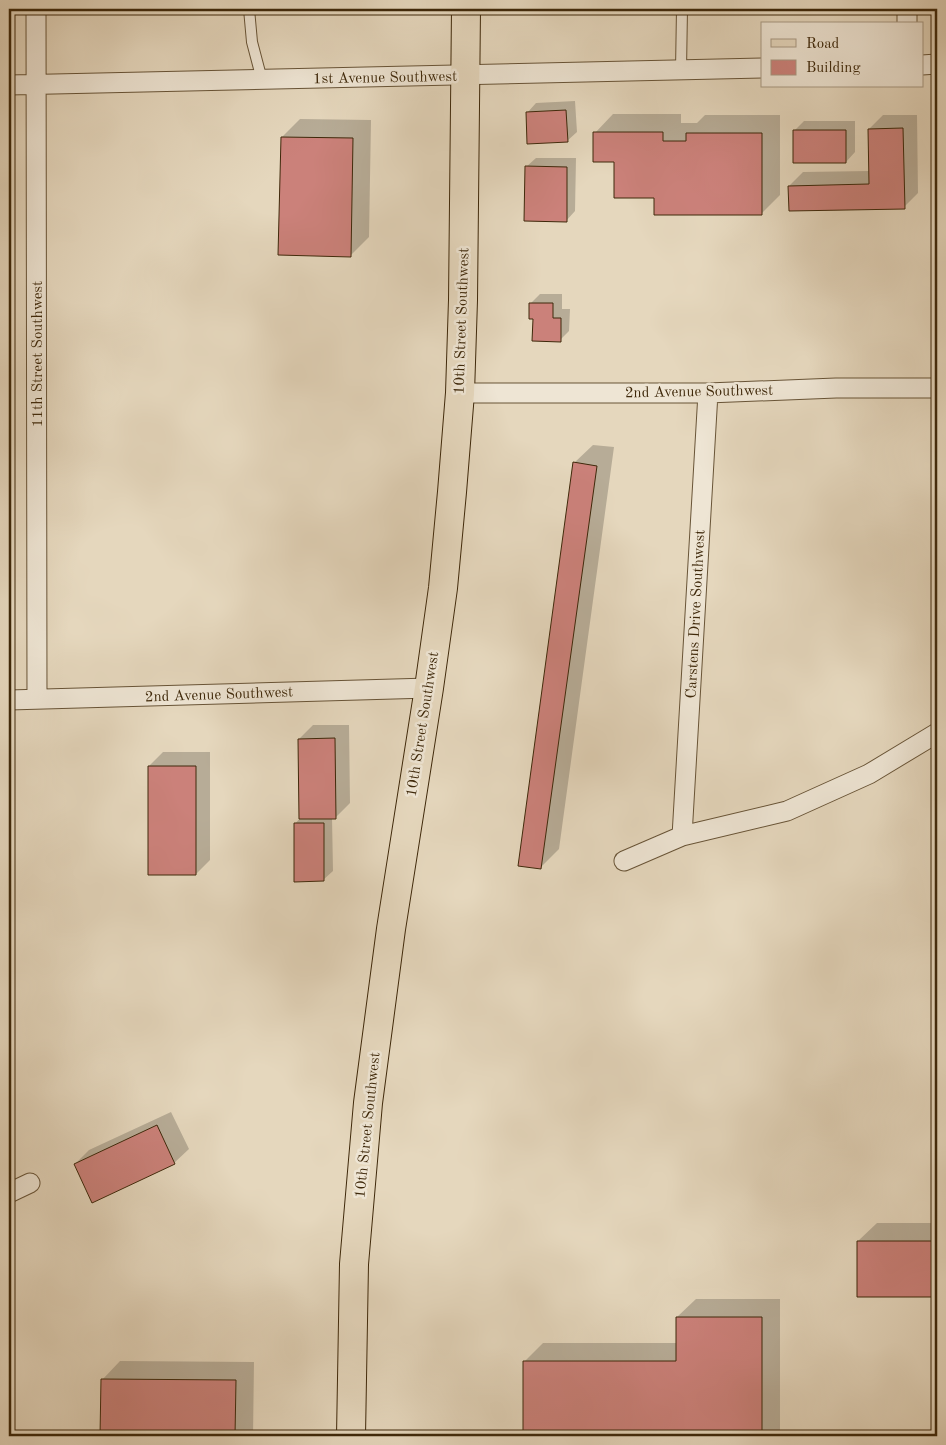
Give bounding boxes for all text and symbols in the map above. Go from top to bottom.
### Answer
legend [761,22,924,88]
text: Road [806,37,840,52]
text: Building [806,61,861,76]
street label: 1st Avenue Southwest [313,70,457,87]
street label: 10th Street Southwest [452,247,473,395]
street label: 11th Street Southwest [31,281,46,427]
street label: 2nd Avenue Southwest [625,384,773,401]
street label: Carstens Drive Southwest [685,529,708,699]
street label: 10th Street Southwest [405,651,442,798]
street label: 2nd Avenue Southwest [145,685,293,706]
street label: 10th Street Southwest [353,1051,384,1199]

